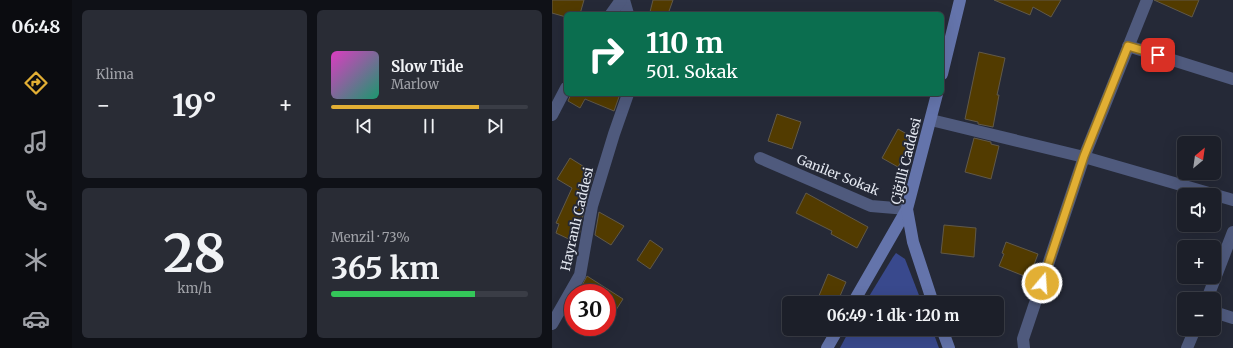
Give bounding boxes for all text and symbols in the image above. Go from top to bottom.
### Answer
text: 06:48 [12,15,60,38]
text: 110 m [646,25,723,61]
icon: right [580,28,632,80]
pin [1141,38,1175,72]
icon: arrive [1147,44,1169,66]
text: Slow Tide [391,57,463,76]
text: 501. Sokak [646,60,738,83]
text: Klima [96,66,134,83]
icon: directions [22,69,50,97]
text: Marlow [391,76,439,93]
text: 19° [172,86,217,124]
text: − [96,91,111,119]
text: + [278,91,293,119]
icon: previous [353,115,375,137]
icon: pause [418,115,440,137]
icon: next [484,115,506,137]
street label: Çiğilli Caddesi [887,116,925,206]
icon: music [22,128,50,156]
north arrow [1177,136,1221,180]
map controls [1177,136,1221,336]
street label: Ganiler Sokak [794,151,883,200]
street label: Hayranlı Caddesi [557,165,597,273]
icon: phone [22,187,50,215]
button: sound [1177,188,1221,232]
text: 28 [163,221,226,286]
text: Menzil · 73% [331,229,410,246]
button: + [1177,240,1221,284]
icon: climate [22,246,50,274]
text: 365 km [331,249,439,287]
position arrow [1021,262,1063,304]
text: km/h [177,280,212,297]
speed limit sign: 30 [564,284,616,336]
button: − [1177,292,1221,336]
icon: car [22,305,50,333]
text: 06:49 · 1 dk · 120 m [827,306,959,325]

